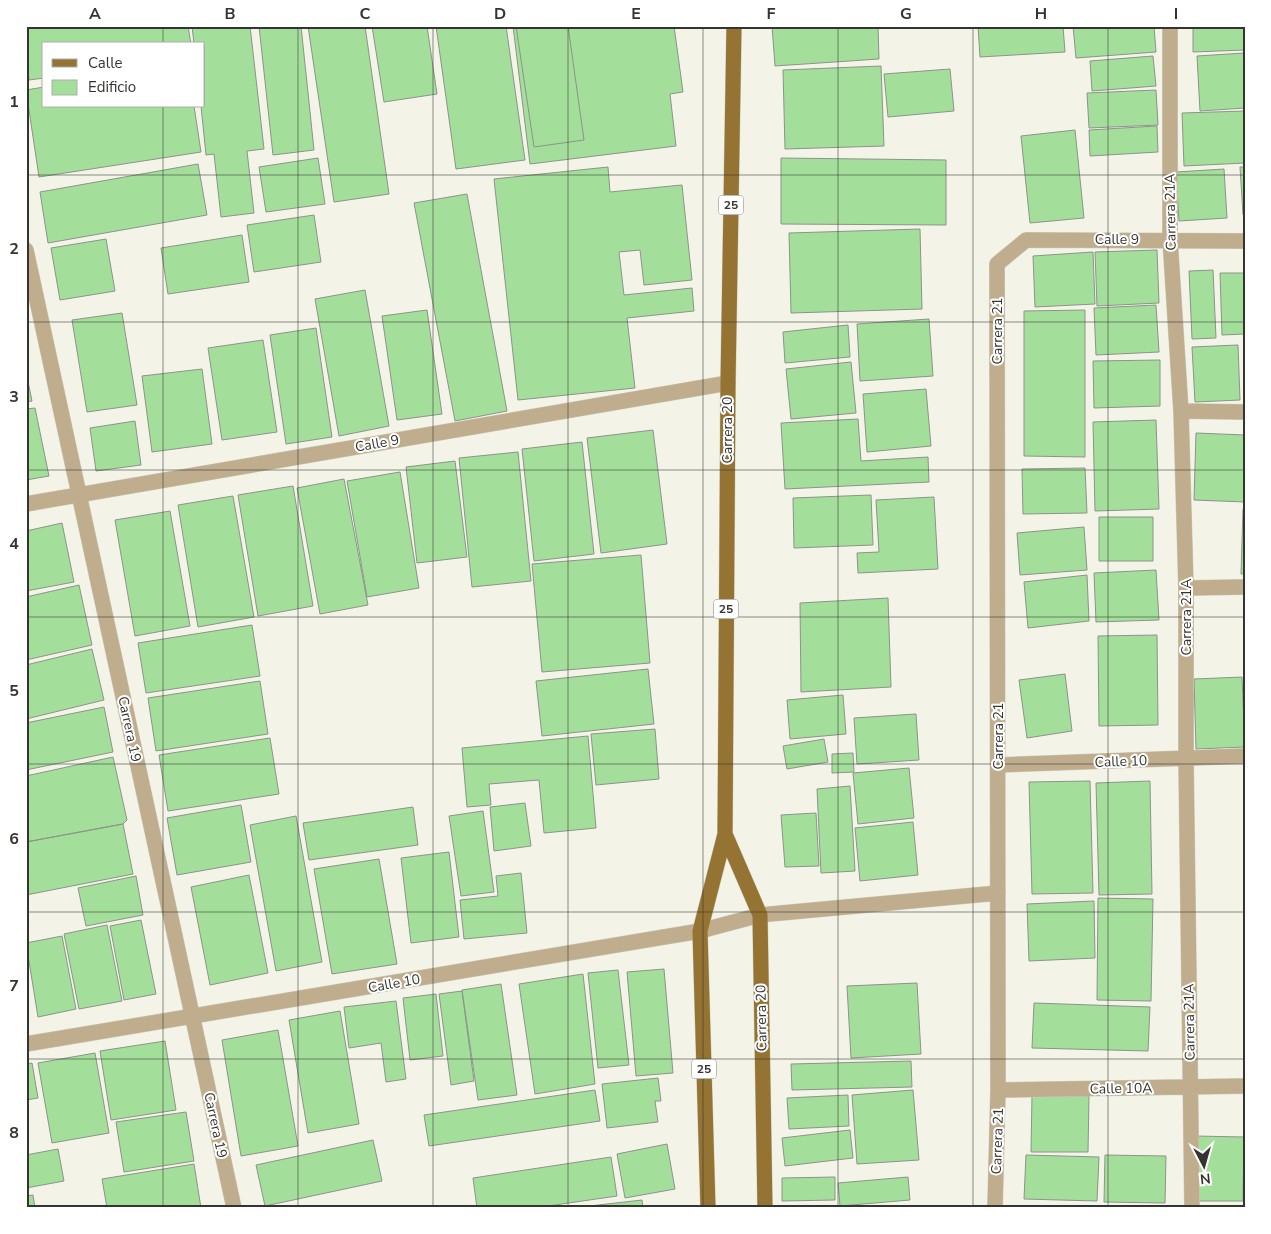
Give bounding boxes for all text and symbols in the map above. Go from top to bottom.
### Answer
text: A [89,3,101,25]
text: B [224,3,236,25]
text: C [360,3,371,25]
text: D [494,3,506,25]
text: E [631,3,641,25]
text: F [767,3,776,25]
text: G [900,3,912,25]
text: H [1035,3,1047,25]
text: I [1174,3,1178,25]
legend [42,42,205,108]
text: Calle [88,53,123,73]
text: Edificio [88,77,136,97]
text: 1 [9,91,19,113]
street label: Carrera 21A [1160,173,1181,251]
road number: 25 [718,196,744,214]
street label: Calle 9 [1095,230,1139,249]
text: 2 [9,238,19,260]
street label: Carrera 21 [988,298,1007,364]
text: 3 [9,386,19,408]
street label: Carrera 20 [718,397,737,463]
street label: Calle 9 [354,430,401,457]
text: 4 [9,533,19,555]
street label: Carrera 21A [1177,579,1196,655]
road number: 25 [714,600,738,618]
text: 5 [9,680,19,702]
street label: Carrera 19 [113,694,146,764]
street label: Carrera 21 [989,703,1008,769]
street label: Calle 10 [1094,751,1148,772]
text: 6 [9,828,19,850]
street label: Calle 10 [366,970,422,997]
text: 7 [9,975,19,997]
street label: Carrera 21A [1179,983,1200,1061]
street label: Carrera 20 [751,984,772,1052]
road number: 25 [692,1060,716,1078]
street label: Calle 10A [1089,1078,1153,1099]
street label: Carrera 19 [199,1090,232,1160]
street label: Carrera 21 [987,1107,1008,1175]
text: 8 [9,1122,19,1144]
north arrow [1178,1142,1228,1192]
text: N [1199,1168,1212,1188]

